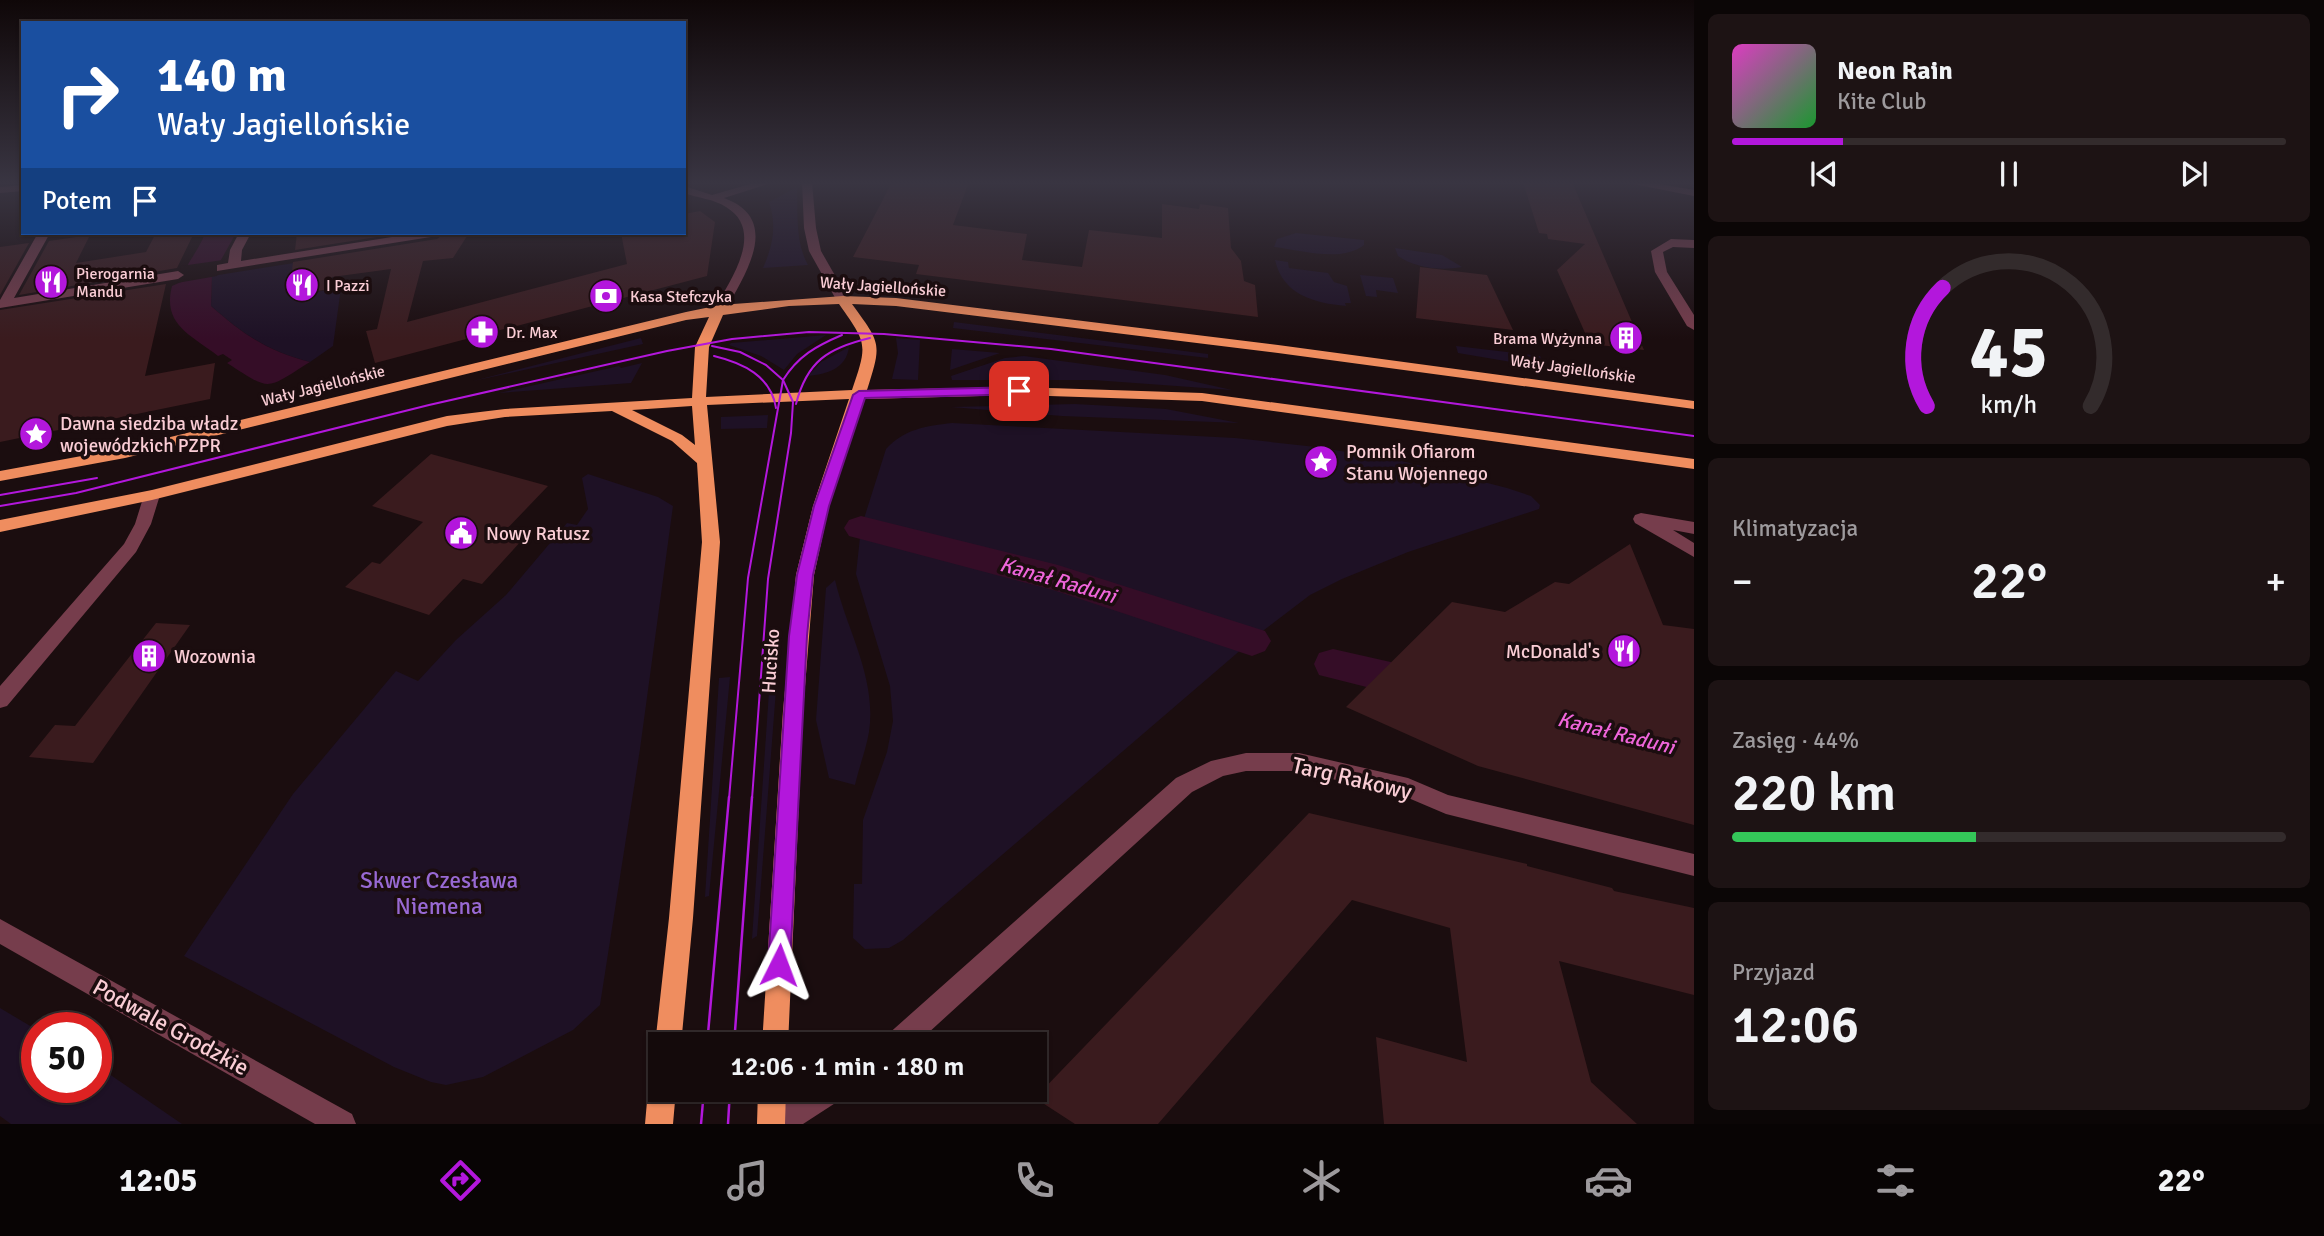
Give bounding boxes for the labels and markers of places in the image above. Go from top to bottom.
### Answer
restaurant icon: Pierogarnia Mandu [32,263,70,301]
place label: Pierogarnia Mandu [76,264,155,302]
restaurant icon: I Pazzi [283,266,321,304]
place label: I Pazzi [326,276,370,296]
bank icon: Kasa Stefczyka [587,277,625,315]
place label: Kasa Stefczyka [630,287,732,307]
pharmacy icon: Dr. Max [463,313,501,351]
building icon: Brama Wyżynna [1607,319,1645,357]
place label: Dr. Max [506,323,558,343]
place label: Brama Wyżynna [1493,329,1602,349]
pin [989,361,1049,421]
place label: Dawna siedziba władz wojewódzkich PZPR [60,412,238,458]
place icon: Dawna siedziba władz wojewódzkich PZPR [17,415,55,453]
place label: Pomnik Ofiarom Stanu Wojennego [1346,440,1488,486]
place icon: Pomnik Ofiarom Stanu Wojennego [1302,443,1340,481]
public building icon: Nowy Ratusz [442,514,480,552]
place label: Nowy Ratusz [486,522,590,546]
restaurant icon: McDonald's [1605,632,1643,670]
building icon: Wozownia [130,637,168,675]
place label: McDonald's [1506,640,1600,664]
place label: Wozownia [174,645,256,669]

